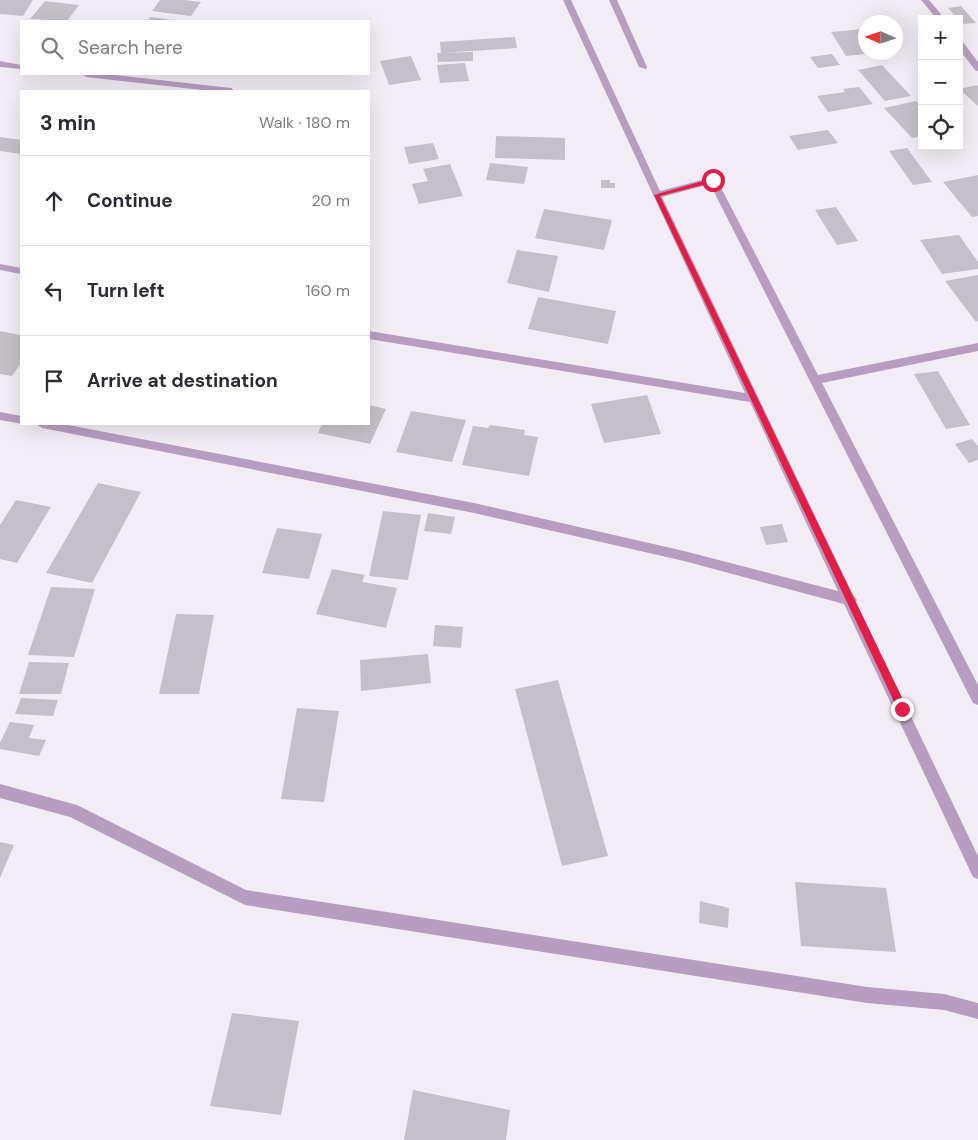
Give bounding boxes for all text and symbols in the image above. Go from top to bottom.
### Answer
north arrow [858,15,903,60]
map controls [918,15,963,150]
button: + [918,15,963,60]
search box [20,20,370,75]
icon: search [38,34,66,62]
text: Search here [78,35,183,60]
button: − [918,60,963,105]
button: locate [918,105,963,150]
text: 3 min [40,109,96,137]
text: Walk · 180 m [259,112,350,133]
route start [702,169,725,192]
icon: ahead [40,187,68,215]
text: Continue [87,188,173,213]
text: 20 m [311,190,350,211]
icon: left [40,277,68,305]
text: Turn left [87,278,165,303]
text: 160 m [306,280,350,301]
icon: arrive [40,367,68,395]
text: Arrive at destination [87,368,278,393]
route end [891,698,914,721]

